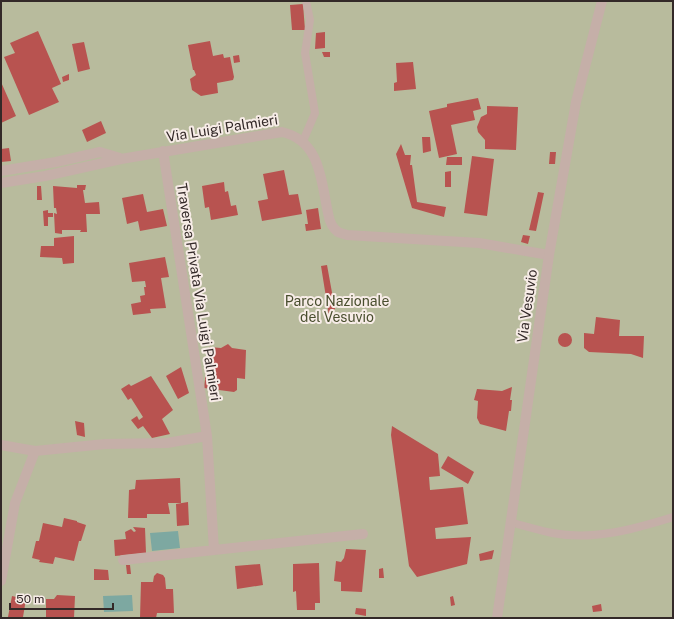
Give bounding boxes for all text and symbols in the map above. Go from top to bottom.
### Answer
street label: Via Luigi Palmieri [165,111,279,145]
street label: Traversa Privata Via Luigi Palmieri [174,182,224,402]
street label: Via Vesuvio [514,268,540,344]
park label: Parco Nazionale del Vesuvio [285,293,389,325]
scale bar [10,585,113,611]
text: 50 m [16,592,44,606]

